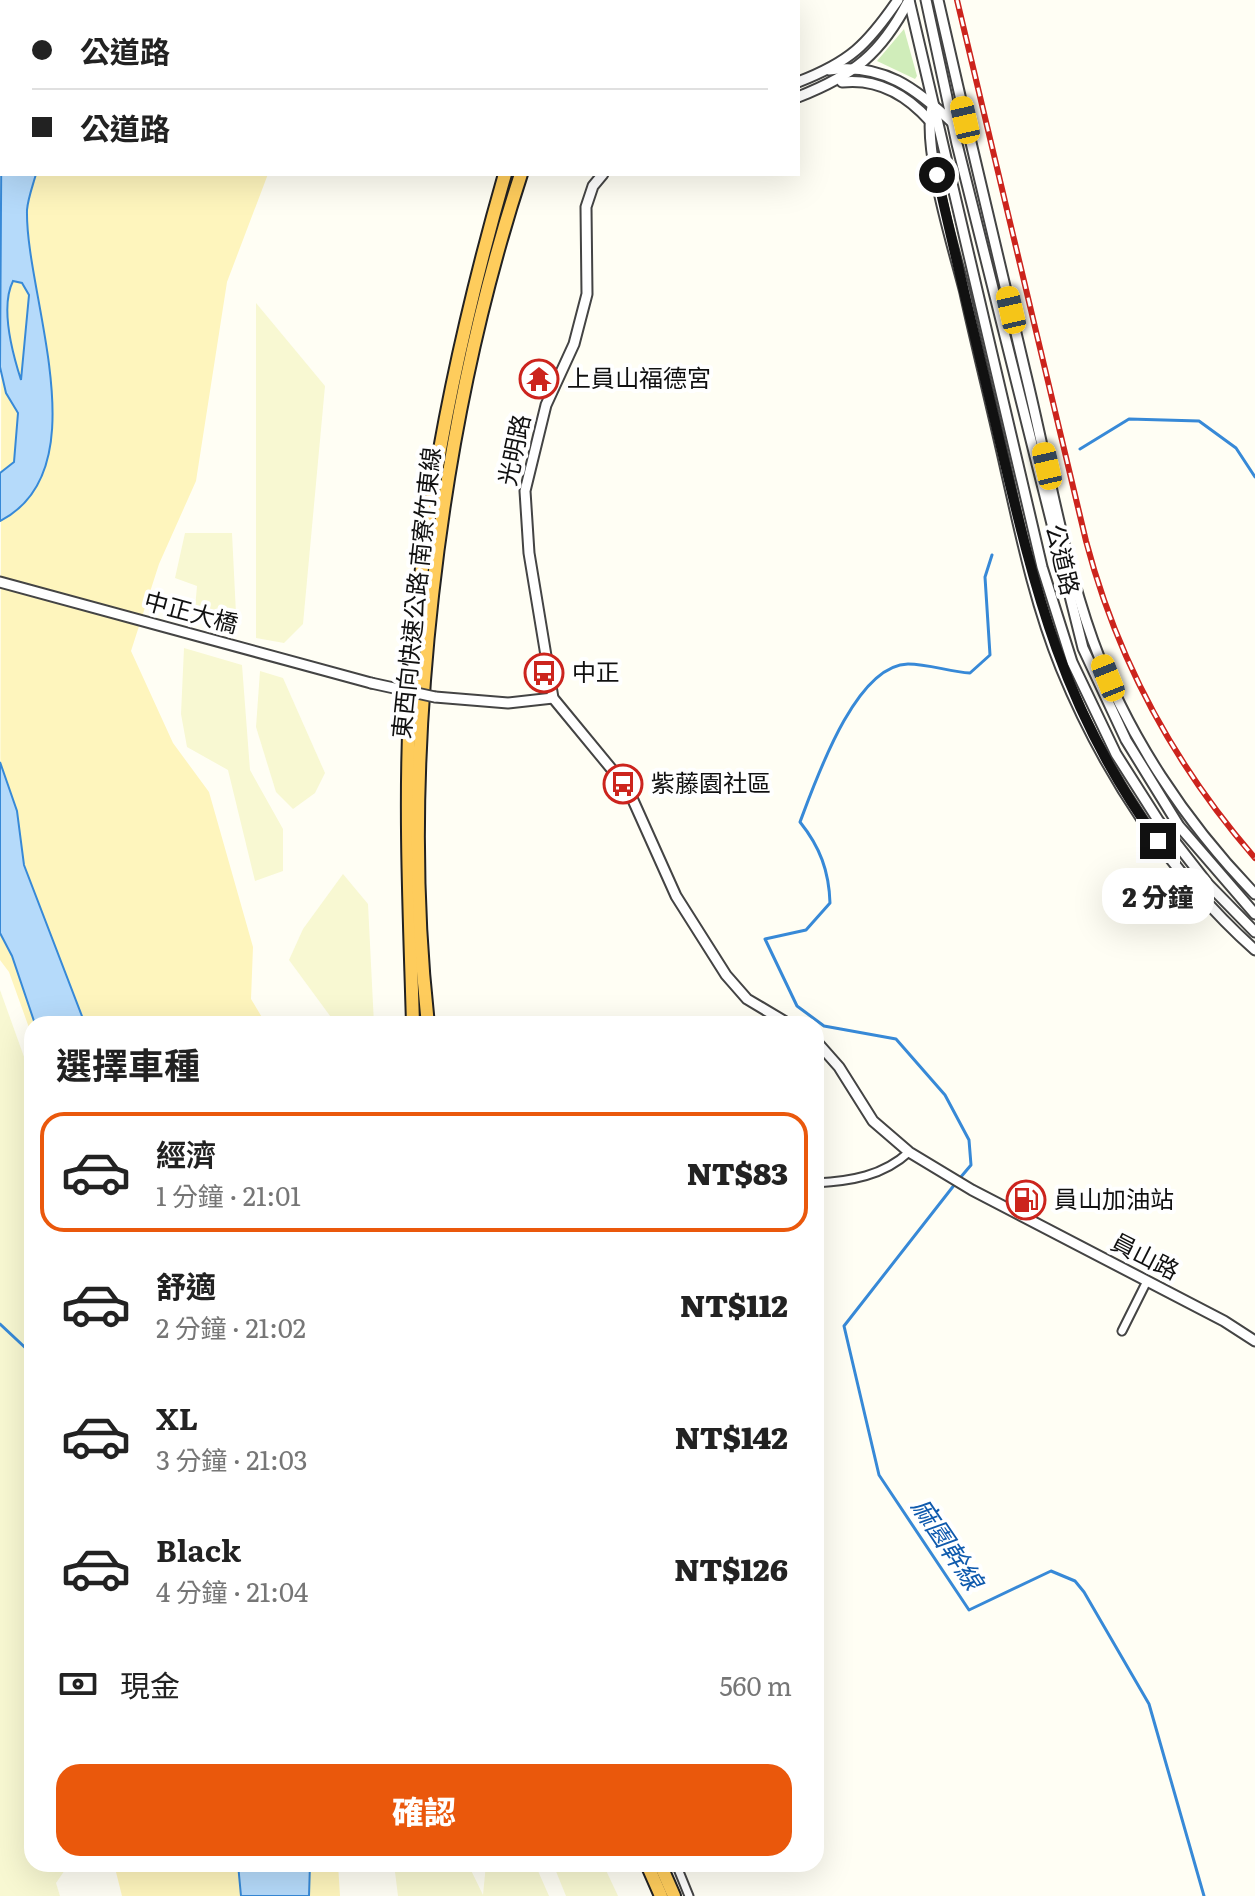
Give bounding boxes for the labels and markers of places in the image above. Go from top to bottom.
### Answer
temple icon: 上員山福德宮 [518,358,560,400]
place label: 上員山福德宮 [567,359,711,394]
bus stop icon: 中正 [523,652,565,694]
place label: 中正 [572,653,620,688]
bus stop icon: 紫藤園社區 [602,763,644,805]
place label: 紫藤園社區 [651,764,771,799]
fuel station icon: 員山加油站 [1005,1179,1047,1221]
place label: 員山加油站 [1054,1180,1174,1215]

